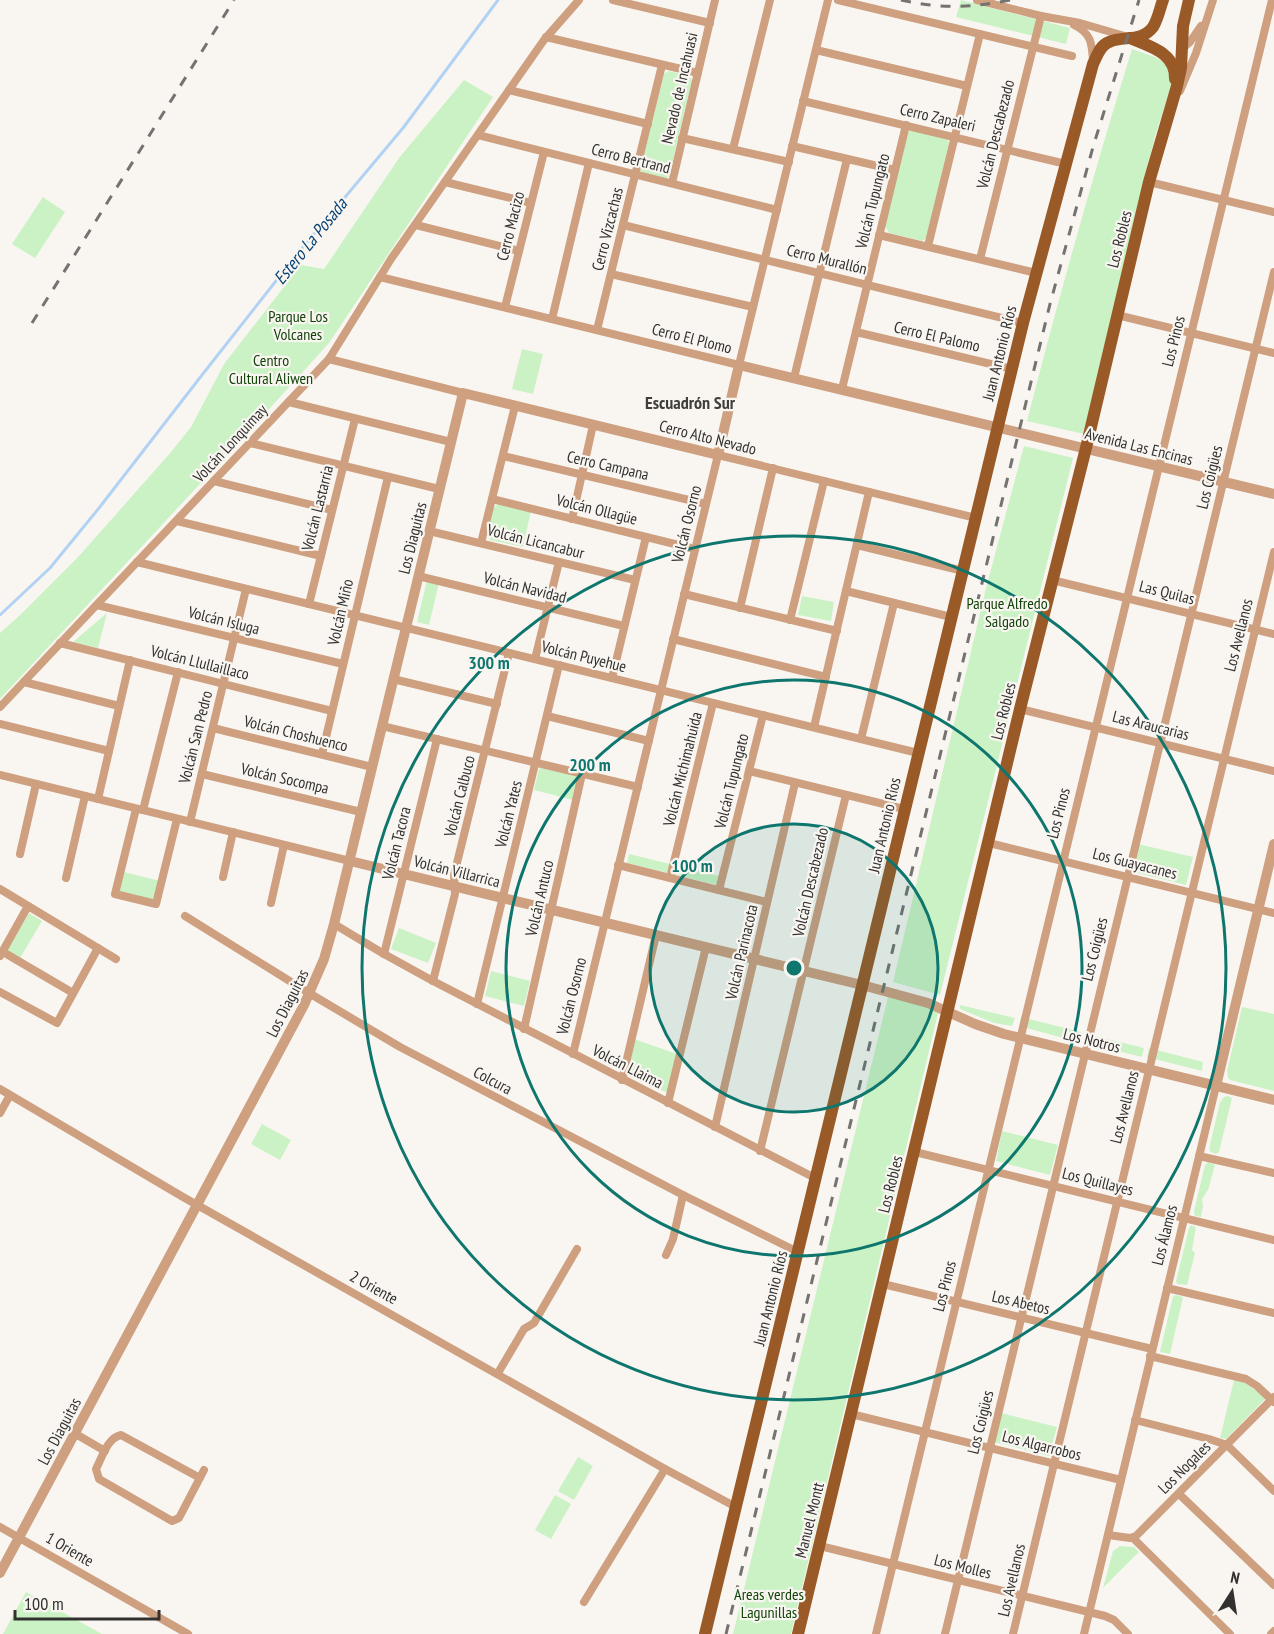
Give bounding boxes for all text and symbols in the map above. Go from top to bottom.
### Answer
street label: Nevado de Incahuasi [656,30,702,146]
street label: Volcán Descabezado [972,77,1018,192]
street label: Cerro Zapaleri [898,99,978,135]
street label: Cerro Bertrand [589,139,673,177]
street label: Volcán Tupungato [850,151,894,252]
street label: Cerro Vizcachas [587,185,627,273]
street label: Cerro Macizo [492,189,528,263]
water label: Estero La Posada [268,193,352,289]
street label: Los Robles [1102,208,1136,270]
street label: Cerro Murallón [785,239,869,279]
street label: Juan Antonio Ríos [977,303,1020,404]
park label: Parque Los Volcanes [268,306,328,344]
street label: Los Pinos [1157,314,1189,368]
street label: Cerro El Palomo [892,316,982,356]
street label: Cerro El Plomo [650,318,734,358]
park label: Centro Cultural Aliwen [229,350,313,388]
district label: Escuadrón Sur [645,391,736,414]
street label: Volcán Lonquimay [188,400,271,487]
street label: Cerro Alto Nevado [657,415,759,459]
street label: Avenida Las Encinas [1083,423,1195,469]
street label: Los Coigües [1191,443,1227,511]
street label: Cerro Campana [565,446,651,484]
street label: Volcán Lastarria [296,463,337,554]
street label: Volcán Osorno [666,483,705,566]
street label: Volcán Ollagüe [553,489,640,529]
street label: Los Diaguitas [393,500,431,576]
street label: Volcán Licancabur [484,519,587,563]
street label: Volcán Navidad [481,567,569,607]
street label: Las Quilas [1137,575,1197,609]
street label: Volcán Miño [322,577,357,648]
park label: Parque Alfredo Salgado [966,593,1048,631]
street label: Los Avellanos [1219,597,1257,673]
street label: Volcán Isluga [185,601,262,639]
street label: Volcán Puyehue [539,636,628,676]
street label: Volcán Llullaillaco [148,640,251,684]
text: 300 m [468,651,510,674]
street label: Los Robles [986,680,1020,742]
street label: Volcán San Pedro [174,688,216,786]
street label: Las Araucarias [1111,706,1191,744]
street label: Volcán Choshuenco [241,710,350,756]
street label: Volcán Michimahuida [658,710,706,829]
street label: Volcán Tupungato [709,731,753,832]
street label: Volcán Calbuco [439,753,479,840]
text: 200 m [569,753,611,776]
street label: Volcán Socompa [238,758,331,798]
street label: Juan Antonio Ríos [863,775,905,876]
street label: Volcán Yates [490,778,526,851]
street label: Los Pinos [1042,786,1074,840]
street label: Volcán Tacora [377,804,415,883]
street label: Volcán Descabezado [787,825,832,940]
street label: Los Guayacanes [1091,843,1179,883]
street label: Volcán Villarrica [411,850,502,891]
text: 100 m [671,854,713,877]
street label: Volcán Antuco [520,858,557,939]
street label: Volcán Parinacota [720,902,762,1003]
street label: Los Coigües [1076,915,1112,983]
street label: Volcán Osorno [551,955,590,1038]
centre of rings [784,958,804,978]
street label: Los Diaguitas [261,966,313,1040]
street label: Los Notros [1061,1023,1123,1057]
street label: Volcán Llaima [588,1039,667,1092]
street label: Colcura [470,1062,516,1098]
street label: Los Avellanos [1105,1069,1143,1145]
street label: Los Robles [873,1153,907,1215]
street label: Los Quillayes [1060,1162,1136,1200]
street label: Los Álamos [1147,1203,1181,1267]
street label: Juan Antonio Ríos [748,1248,791,1349]
street label: Los Pinos [928,1259,960,1313]
street label: 2 Oriente [347,1266,401,1308]
street label: Los Abetos [990,1286,1052,1318]
street label: Los Coigües [962,1388,998,1456]
street label: Los Diaguitas [33,1394,85,1468]
street label: Los Algarrobos [1000,1426,1084,1464]
street label: Los Nogales [1154,1437,1214,1497]
street label: Manuel Montt [790,1480,828,1560]
street label: 1 Oriente [43,1527,97,1571]
street label: Los Avellanos [993,1542,1029,1618]
street label: Los Molles [932,1549,994,1583]
north arrow [1202,1562,1262,1622]
text: N [1229,1567,1241,1588]
scale bar [15,1583,159,1621]
park label: Areas verdes Lagunillas [734,1584,804,1622]
text: 100 m [24,1592,64,1615]

